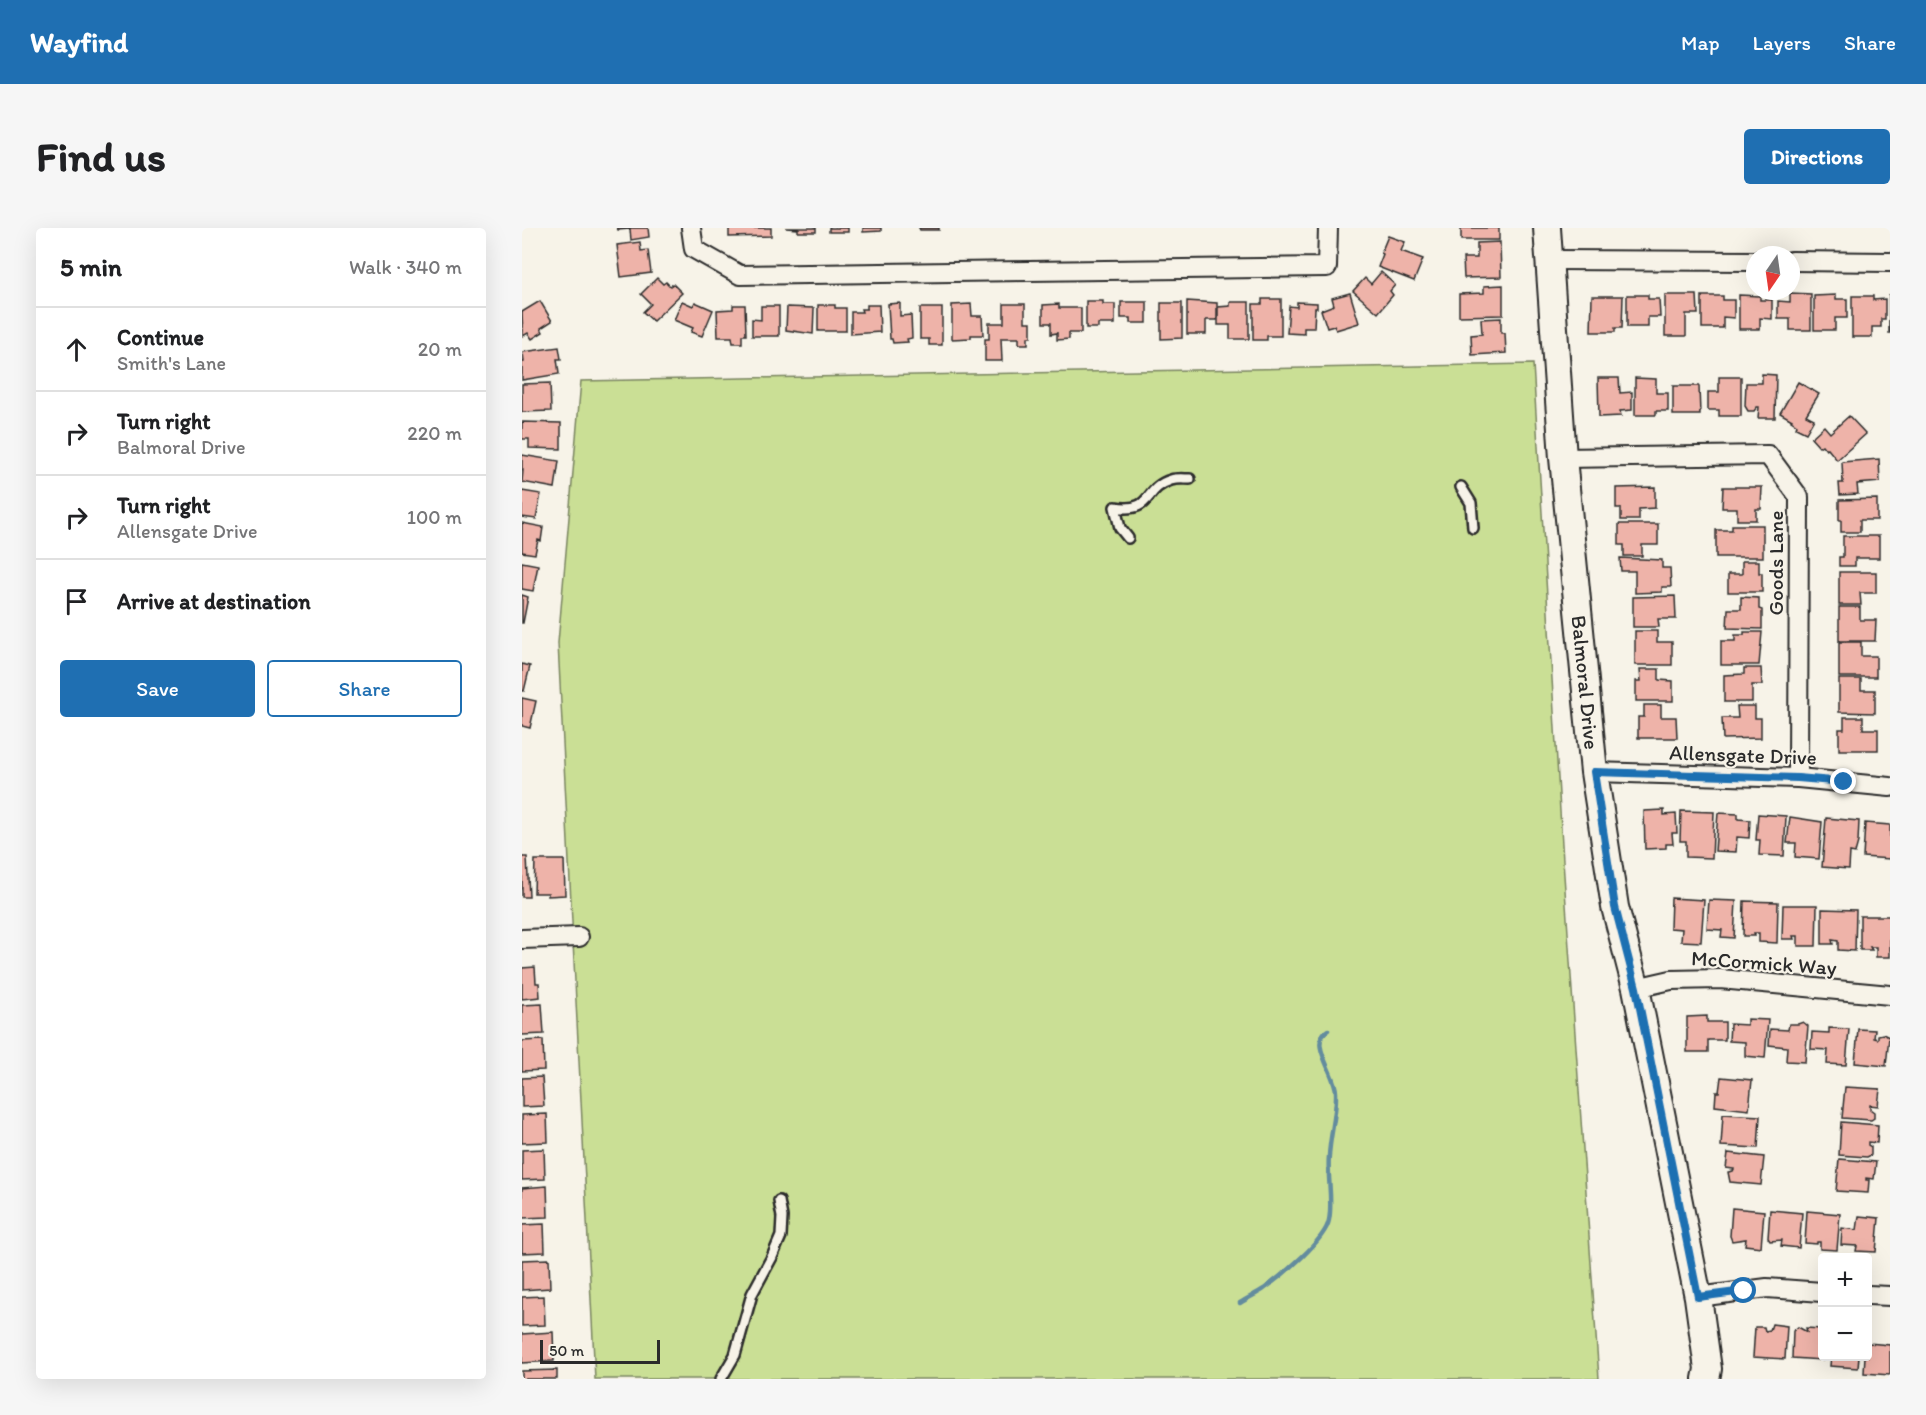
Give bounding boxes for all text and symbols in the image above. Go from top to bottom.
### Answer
text: Wayfind [30,25,128,59]
text: Map [1681,30,1720,55]
text: Layers [1753,30,1811,55]
text: Share [1844,30,1896,55]
button: Directions [1744,129,1890,184]
text: Find us [36,131,166,182]
north arrow [1746,246,1800,300]
text: 5 min [60,251,122,283]
text: Walk · 340 m [349,255,462,279]
text: Continue [117,324,204,351]
icon: ahead [60,333,93,366]
text: 20 m [418,337,462,361]
text: Smith's Lane [117,351,226,375]
text: Turn right [117,408,211,435]
icon: right [60,417,93,450]
text: 220 m [407,421,462,445]
text: Balmoral Drive [117,435,245,459]
text: Turn right [117,492,211,519]
icon: right [60,501,93,534]
text: 100 m [407,505,462,529]
street label: Goods Lane [1763,511,1788,616]
text: Allensgate Drive [117,519,258,543]
icon: arrive [60,585,93,618]
text: Arrive at destination [117,588,311,615]
street label: Balmoral Drive [1567,614,1605,751]
button: Save [60,660,255,717]
button: Share [267,660,462,717]
street label: Allensgate Drive [1669,739,1817,770]
route end [1830,768,1856,794]
street label: McCormick Way [1691,945,1838,980]
map controls [1818,1253,1872,1361]
button: + [1818,1253,1872,1307]
route start [1730,1277,1756,1303]
button: − [1818,1307,1872,1361]
scale bar [540,1337,660,1364]
text: 50 m [549,1341,584,1360]

